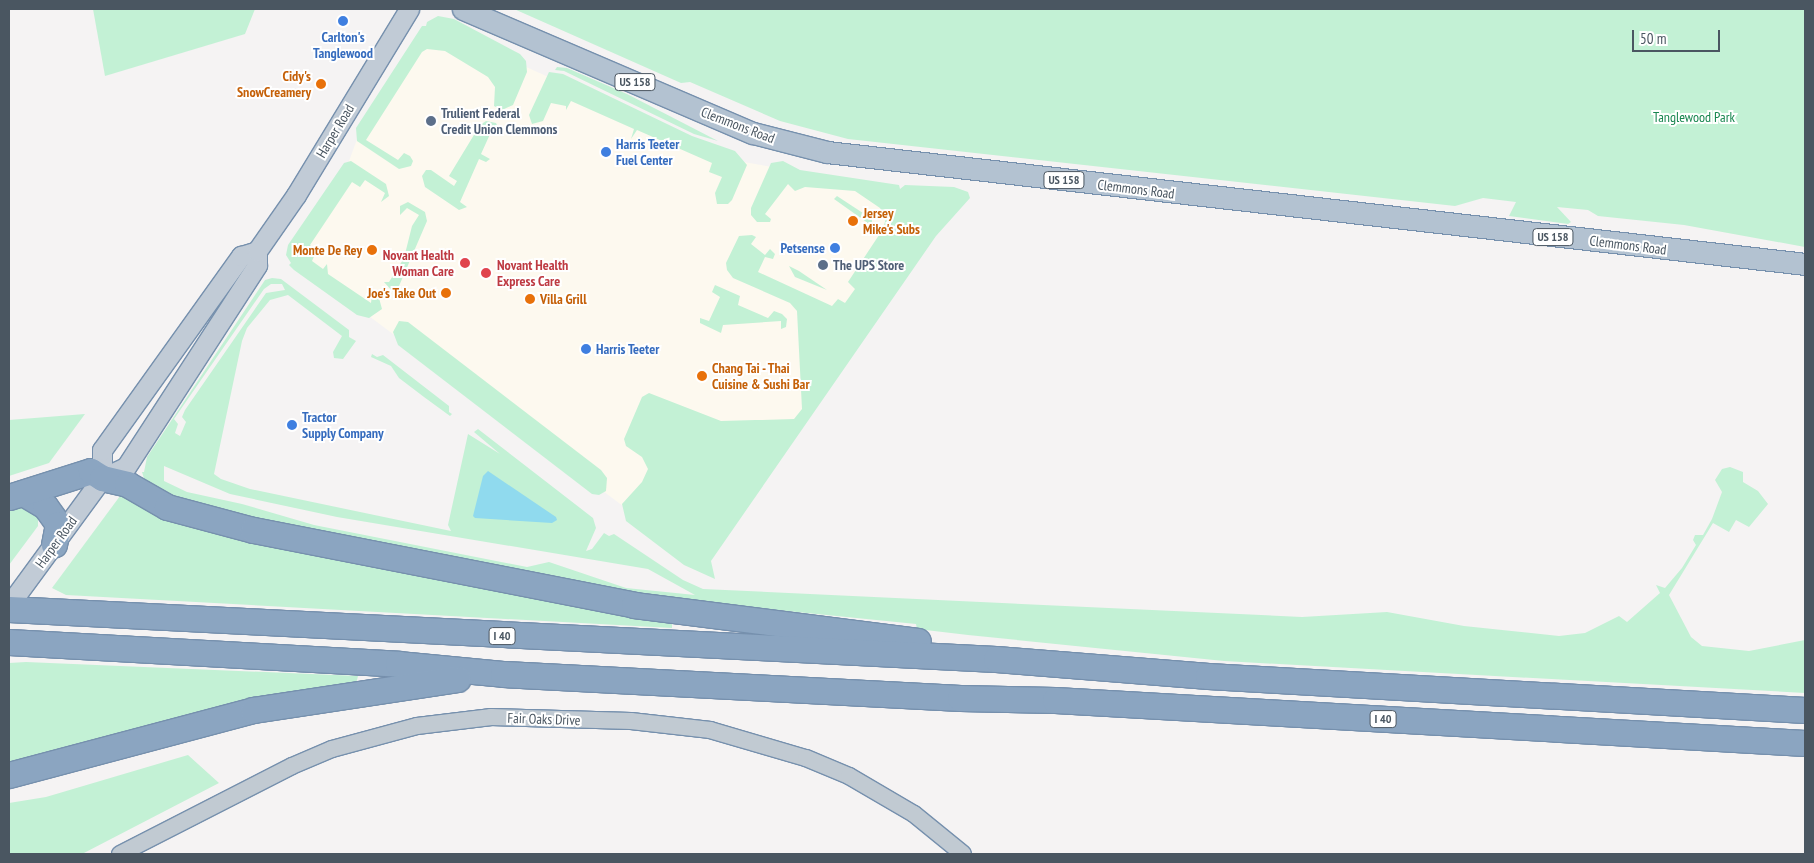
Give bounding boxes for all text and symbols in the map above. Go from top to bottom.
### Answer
marker: Carlton's Tanglewood [337,15,349,27]
scale bar [1634,20,1722,52]
place label: Carlton's Tanglewood [313,29,373,62]
text: 50 m [1640,29,1666,48]
place label: Cidy's SnowCreamery [237,68,311,100]
road number: US 158 [614,72,656,91]
marker: Cidy's SnowCreamery [315,78,327,90]
street label: Harper Road [312,101,358,161]
street label: Clemmons Road [699,103,777,147]
place label: Trulient Federal Credit Union Clemmons [441,105,558,138]
park label: Tanglewood Park [1653,109,1735,125]
marker: Trulient Federal Credit Union Clemmons [425,115,437,127]
place label: Harris Teeter Fuel Center [616,136,680,168]
marker: Harris Teeter Fuel Center [600,146,612,158]
road number: US 158 [1043,170,1085,190]
street label: Clemmons Road [1097,176,1175,202]
place label: Jersey Mike's Subs [863,205,920,238]
marker: Jersey Mike's Subs [847,215,859,227]
road number: US 158 [1532,228,1574,246]
street label: Clemmons Road [1589,232,1667,258]
place label: Petsense [781,240,825,256]
place label: Monte De Rey [293,242,362,258]
marker: Petsense [829,242,841,254]
marker: Monte De Rey [366,244,378,256]
place label: Novant Health Woman Care [383,247,454,280]
marker: Novant Health Woman Care [458,256,472,270]
place label: Novant Health Express Care [497,257,568,290]
place label: The UPS Store [833,257,904,273]
marker: The UPS Store [817,259,829,271]
marker: Novant Health Express Care [479,266,493,280]
place label: Joe's Take Out [367,285,436,301]
marker: Joe's Take Out [440,287,452,299]
place label: Villa Grill [540,291,587,307]
marker: Villa Grill [524,293,536,305]
place label: Harris Teeter [596,341,660,357]
marker: Harris Teeter [580,343,592,355]
place label: Chang Tai - Thai Cuisine & Sushi Bar [712,360,809,392]
marker: Chang Tai - Thai Cuisine & Sushi Bar [696,370,708,382]
place label: Tractor Supply Company [302,409,384,442]
marker: Tractor Supply Company [286,419,298,431]
street label: Harper Road [32,513,80,571]
road number: I 40 [488,626,516,646]
street label: Fair Oaks Drive [507,709,581,729]
road number: I 40 [1369,710,1397,729]

